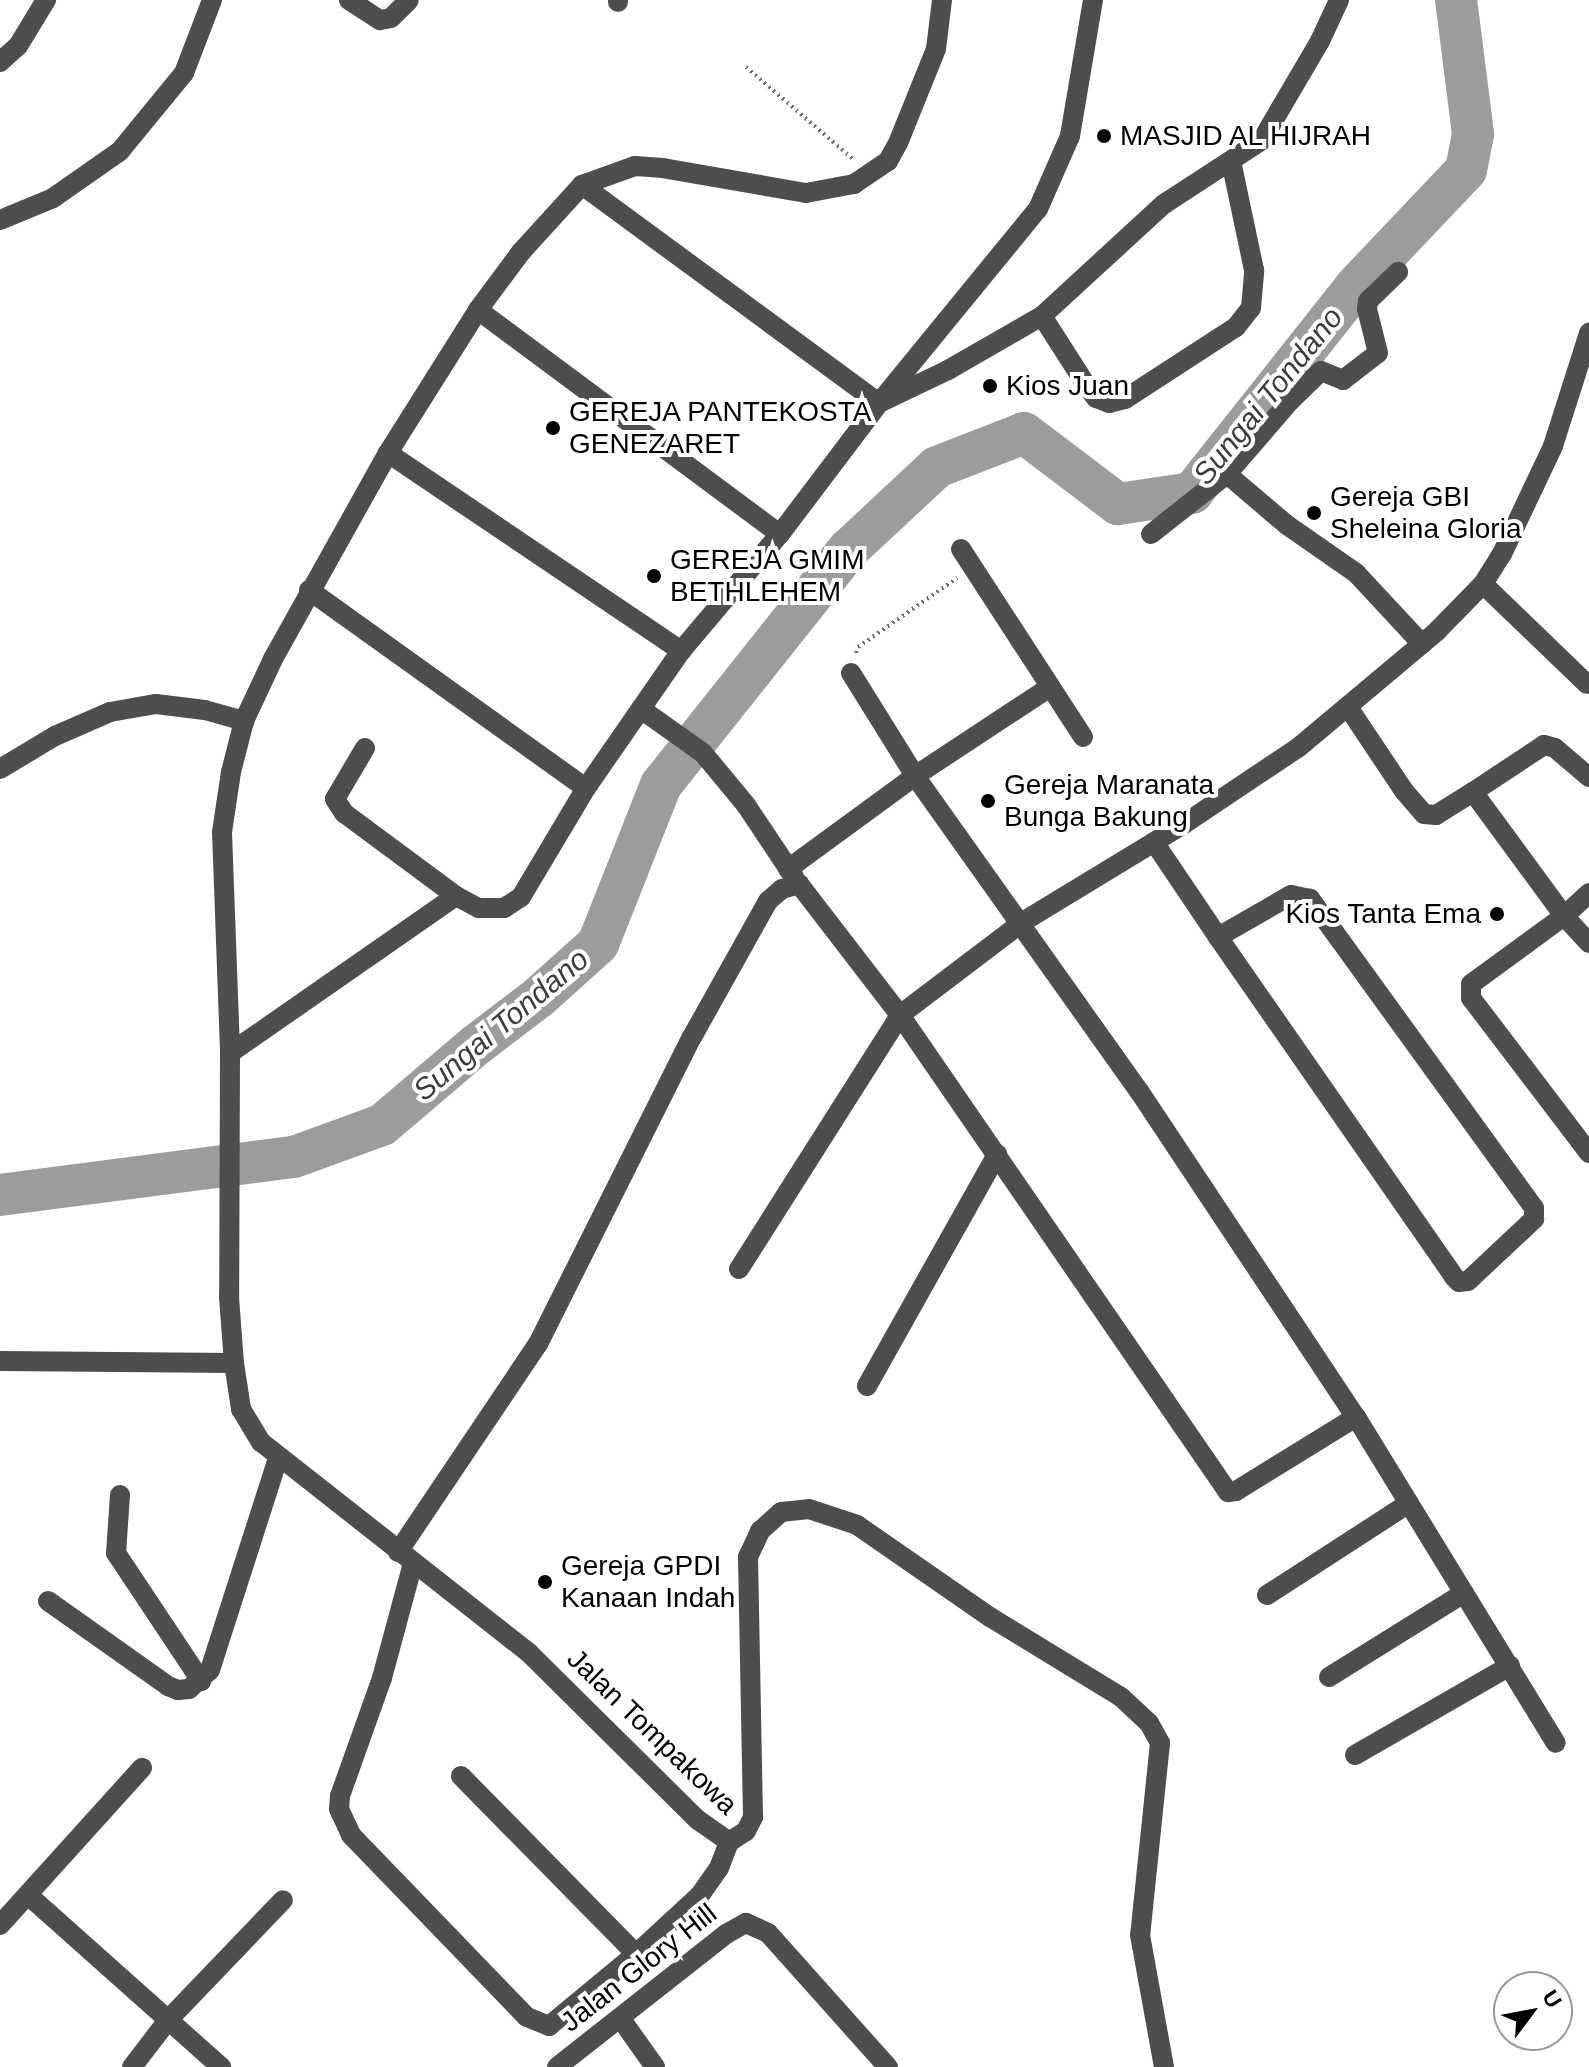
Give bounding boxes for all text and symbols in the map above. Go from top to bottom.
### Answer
place label: MASJID AL HIJRAH [1120,119,1374,153]
marker: MASJID AL HIJRAH [1095,127,1113,145]
water label: Sungai Tondano [1186,300,1350,492]
place label: Kios Juan [1006,369,1129,403]
marker: Kios Juan [981,377,999,395]
place label: GEREJA PANTEKOSTA GENEZARET [569,395,873,461]
marker: GEREJA PANTEKOSTA GENEZARET [544,419,562,437]
place label: Gereja GBI Sheleina Gloria [1330,480,1521,546]
marker: Gereja GBI Sheleina Gloria [1305,504,1323,522]
place label: GEREJA GMIM BETHLEHEM [670,543,866,609]
marker: GEREJA GMIM BETHLEHEM [645,567,663,585]
place label: Gereja Maranata Bunga Bakung [1004,768,1214,834]
marker: Gereja Maranata Bunga Bakung [979,792,997,810]
place label: Kios Tanta Ema [1285,897,1481,931]
marker: Kios Tanta Ema [1488,905,1506,923]
water label: Sungai Tondano [406,941,596,1109]
place label: Gereja GPDI Kanaan Indah [561,1549,735,1615]
marker: Gereja GPDI Kanaan Indah [536,1573,554,1591]
street label: Jalan Tompakowa [560,1642,744,1822]
street label: Jalan Glory Hill [554,1897,724,2039]
north arrow [1493,1971,1573,2051]
text: U [1537,1986,1567,2012]

